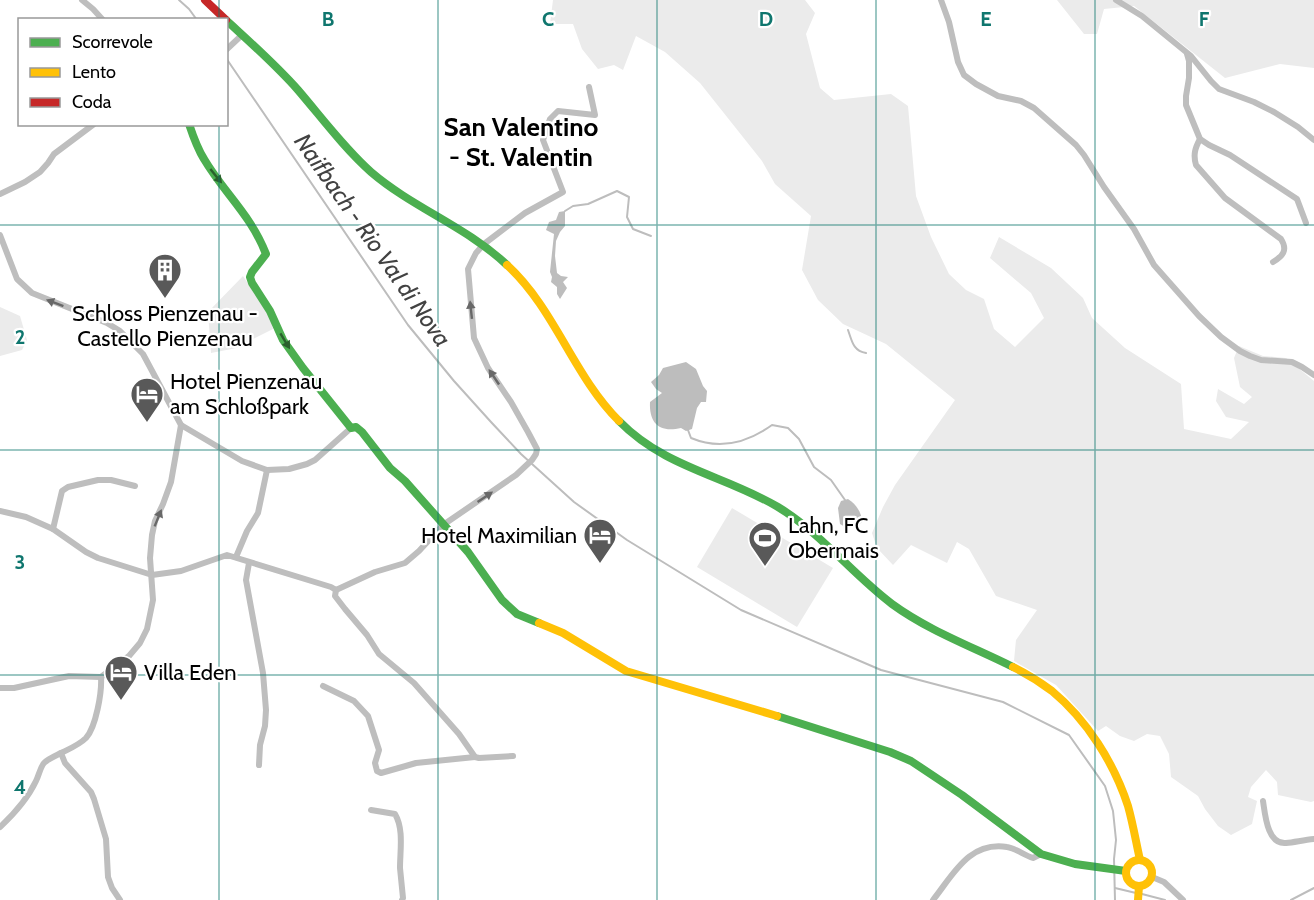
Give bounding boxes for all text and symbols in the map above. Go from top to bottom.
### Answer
text: B [322,7,334,31]
text: C [542,7,554,31]
text: D [759,7,773,31]
text: E [980,7,992,31]
text: F [1199,7,1210,31]
legend [18,18,228,126]
text: Scorrevole [72,31,153,53]
text: Lento [72,61,116,83]
text: Coda [72,91,112,113]
district label: San Valentino - St. Valentin [444,111,599,173]
water label: Naifbach - Rio Val di Nova [288,128,458,352]
one-way arrow [209,168,222,184]
building icon: Schloss Pienzenau - Castello Pienzenau [147,252,183,299]
one-way arrow [46,298,64,307]
place label: Schloss Pienzenau - Castello Pienzenau [72,300,258,352]
one-way arrow [466,300,476,319]
text: 2 [15,325,25,349]
one-way arrow [279,333,290,349]
place label: Hotel Pienzenau am Schloßpark [170,368,322,420]
one-way arrow [488,369,500,385]
hotel icon: Hotel Pienzenau am Schloßpark [129,376,165,423]
one-way arrow [477,492,493,503]
one-way arrow [154,509,163,527]
place label: Lahn, FC Obermais [788,512,879,564]
hotel icon: Hotel Maximilian [582,517,618,564]
sports icon: Lahn, FC Obermais [747,520,783,567]
place label: Hotel Maximilian [421,522,577,549]
text: 3 [15,550,25,574]
hotel icon: Villa Eden [103,654,139,701]
place label: Villa Eden [144,659,237,686]
text: 4 [14,775,26,799]

